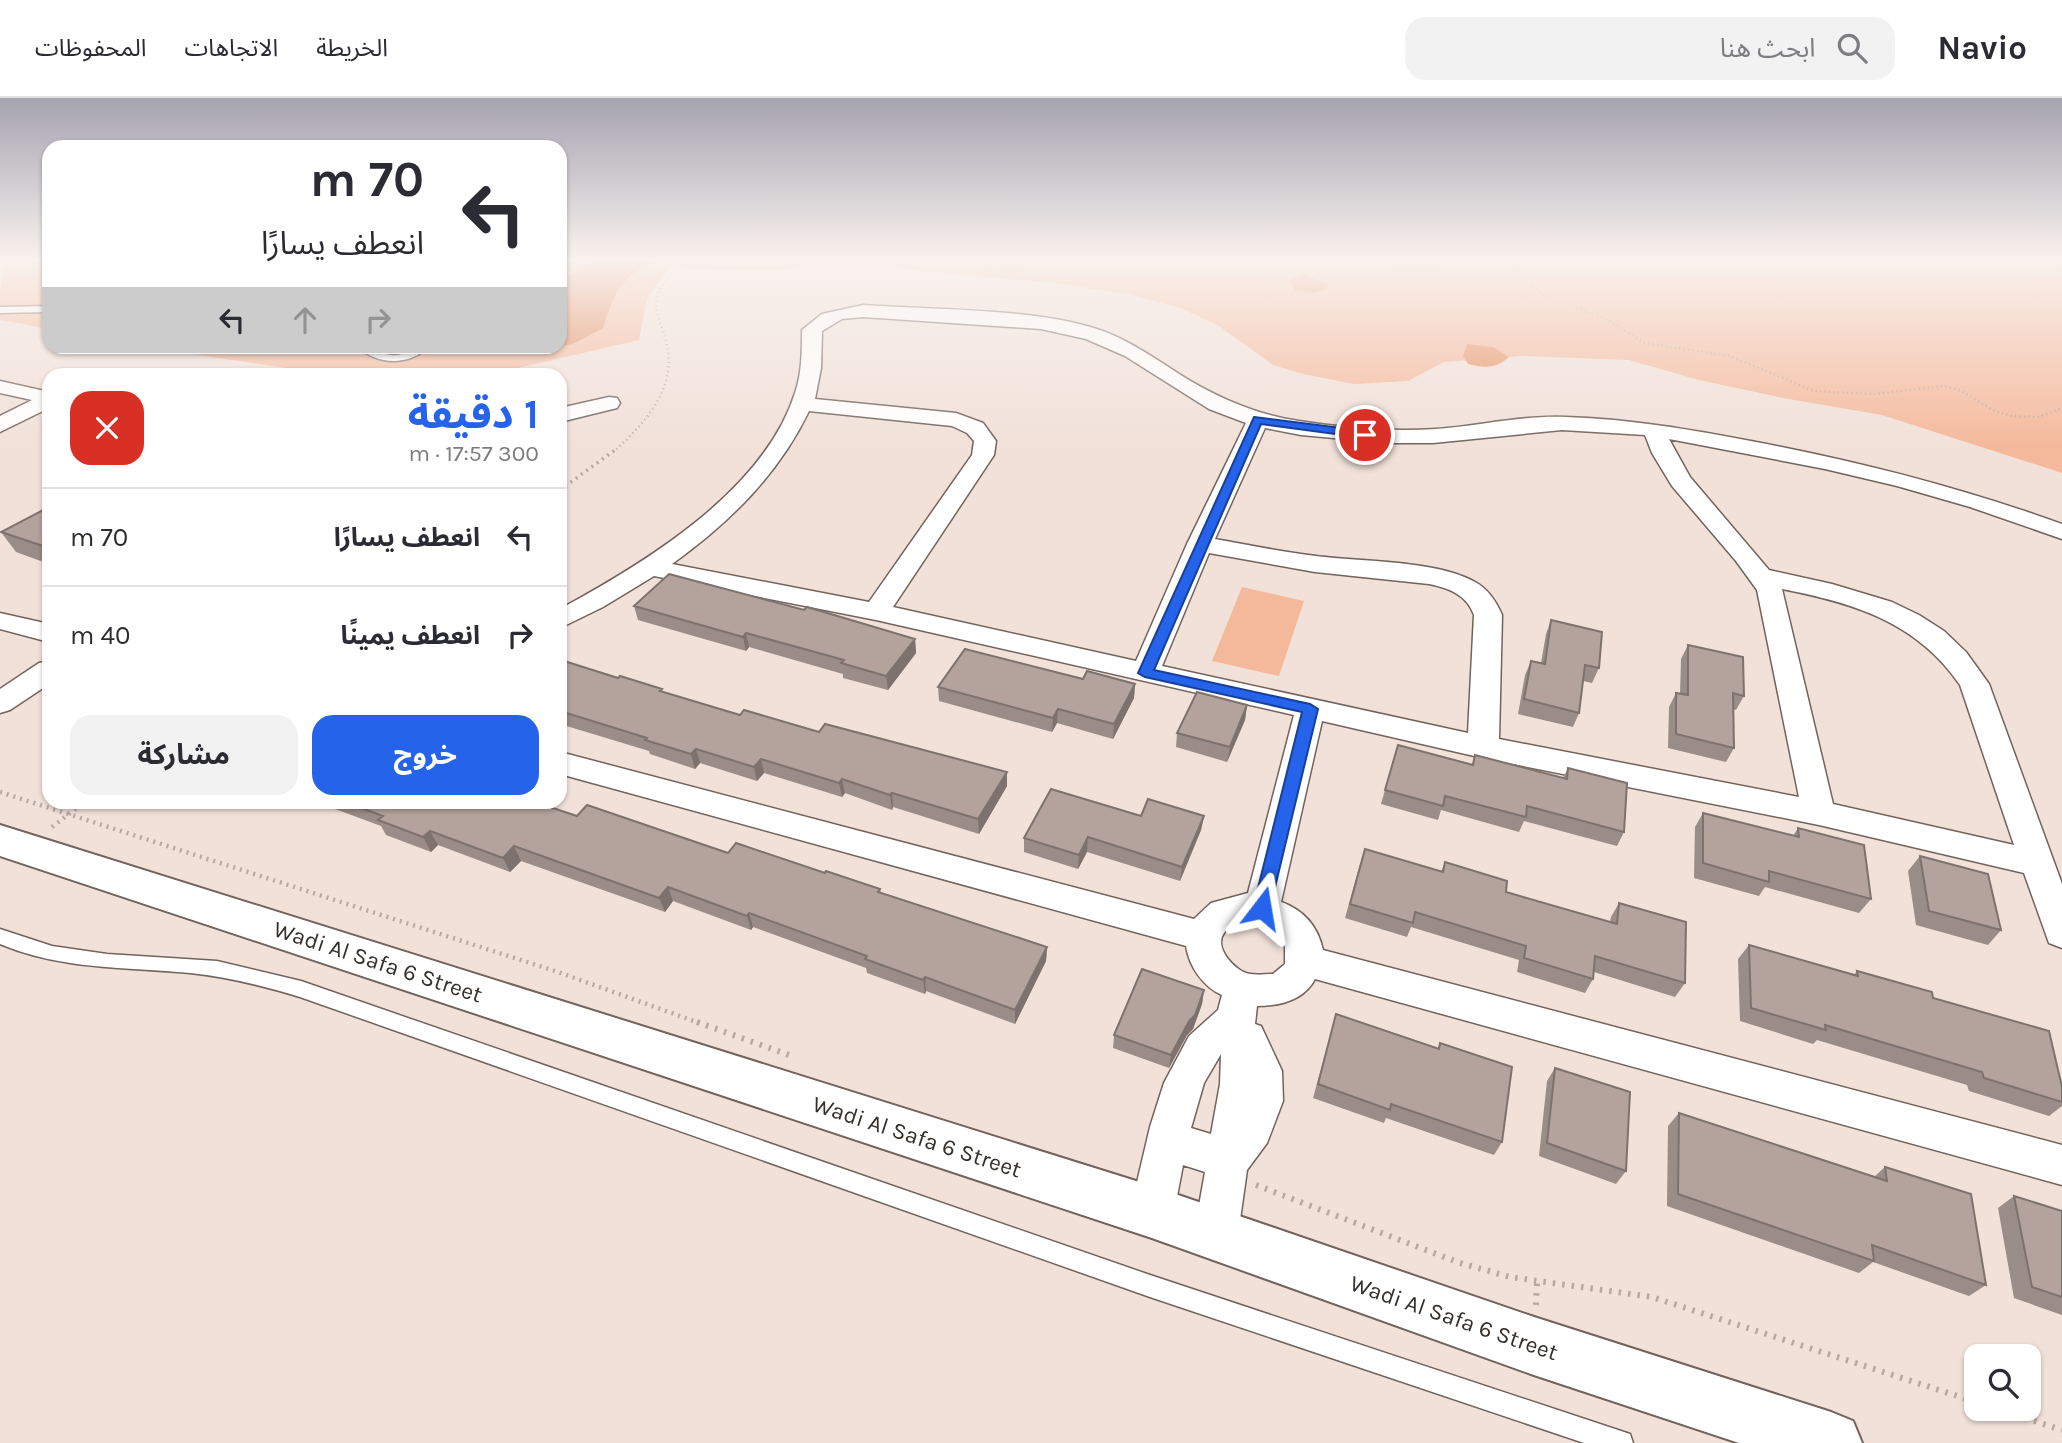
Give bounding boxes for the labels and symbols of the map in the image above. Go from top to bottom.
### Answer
pin [1335,405,1395,465]
position arrow [1225,871,1299,945]
street label: Wadi Al Safa 6 Street [270,915,486,1009]
street label: Wadi Al Safa 6 Street [809,1090,1025,1184]
street label: Wadi Al Safa 6 Street [1347,1270,1562,1366]

